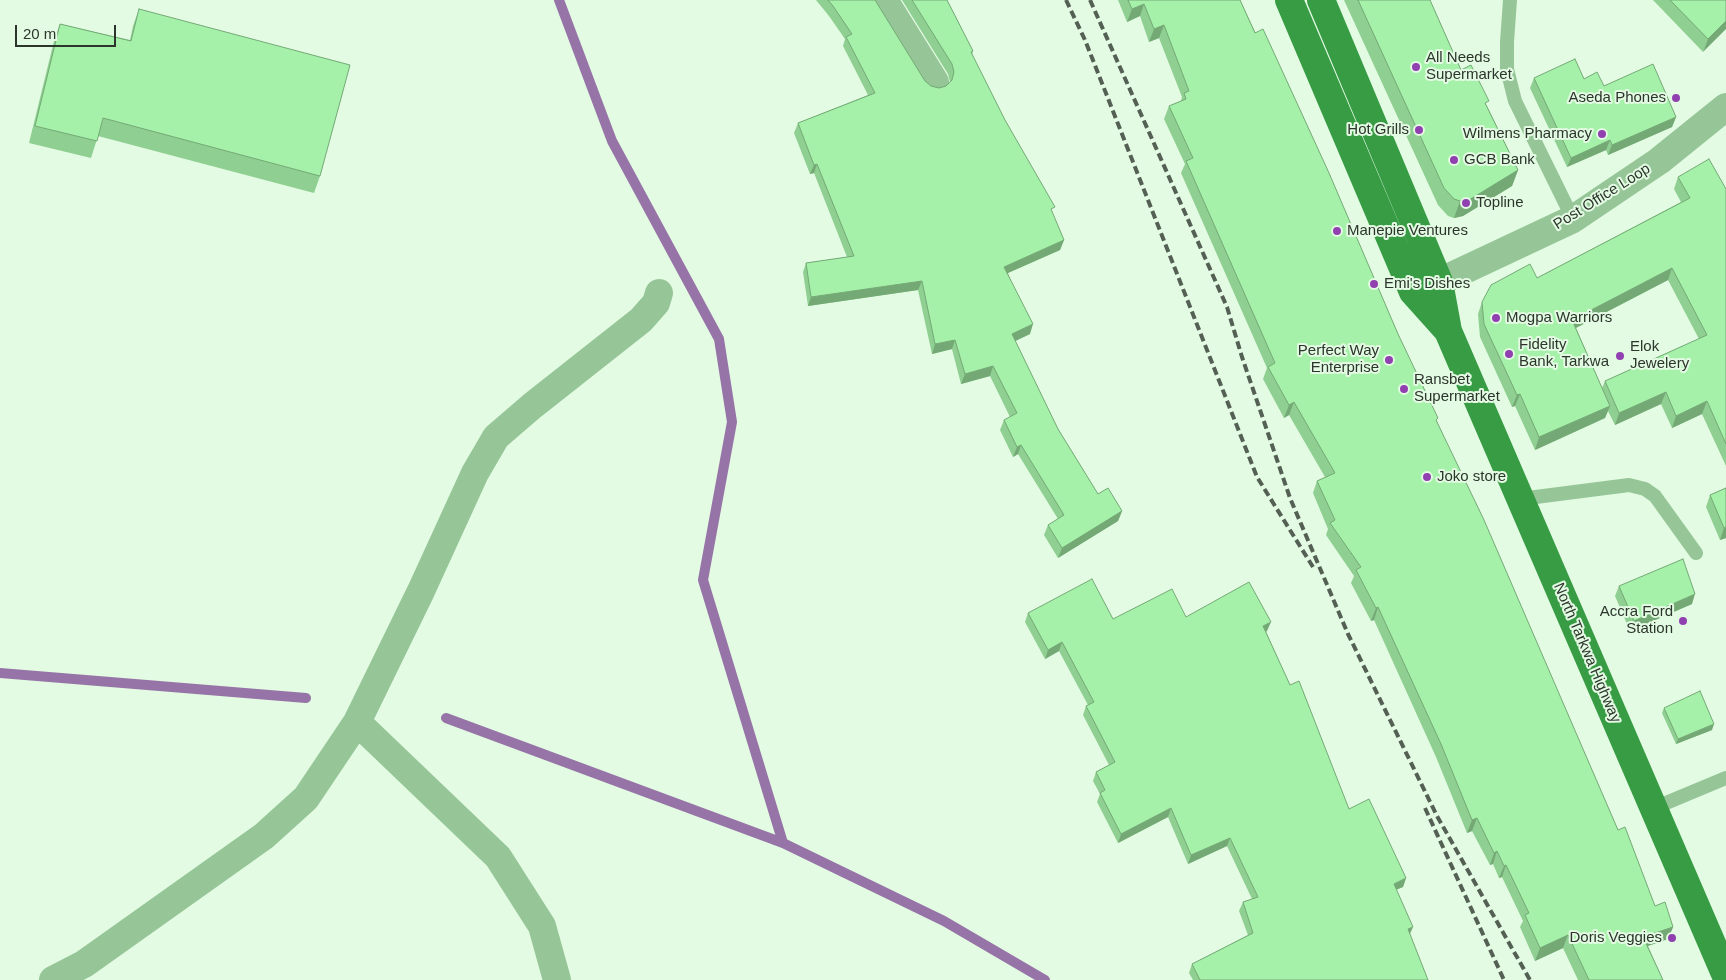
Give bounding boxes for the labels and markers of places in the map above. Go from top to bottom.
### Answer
place label: All Needs Supermarket [1426,49,1512,84]
marker: All Needs Supermarket [1410,61,1422,73]
place label: Aseda Phones [1568,89,1666,107]
marker: Aseda Phones [1670,92,1682,104]
place label: Hot Grills [1347,121,1409,139]
marker: Hot Grills [1413,124,1425,136]
place label: Wilmens Pharmacy [1463,125,1592,143]
marker: Wilmens Pharmacy [1596,128,1608,140]
place label: GCB Bank [1464,151,1535,169]
marker: GCB Bank [1448,154,1460,166]
place label: Topline [1476,194,1524,212]
marker: Topline [1460,197,1472,209]
place label: Manepie Ventures [1347,222,1468,240]
marker: Manepie Ventures [1331,225,1343,237]
place label: Emi's Dishes [1384,275,1470,293]
marker: Emi's Dishes [1368,278,1380,290]
place label: Mogpa Warriors [1506,309,1612,327]
marker: Mogpa Warriors [1490,312,1502,324]
place label: Fidelity Bank, Tarkwa [1519,336,1609,371]
place label: Elok Jewelery [1630,338,1689,373]
place label: Perfect Way Enterprise [1298,342,1379,377]
marker: Fidelity Bank, Tarkwa [1503,348,1515,360]
marker: Elok Jewelery [1614,350,1626,362]
marker: Perfect Way Enterprise [1383,354,1395,366]
place label: Ransbet Supermarket [1414,371,1500,406]
marker: Ransbet Supermarket [1398,383,1410,395]
place label: Joko store [1437,468,1506,486]
marker: Joko store [1421,471,1433,483]
place label: Accra Ford Station [1600,603,1673,638]
marker: Accra Ford Station [1677,615,1689,627]
place label: Doris Veggies [1569,929,1662,947]
marker: Doris Veggies [1666,932,1678,944]

